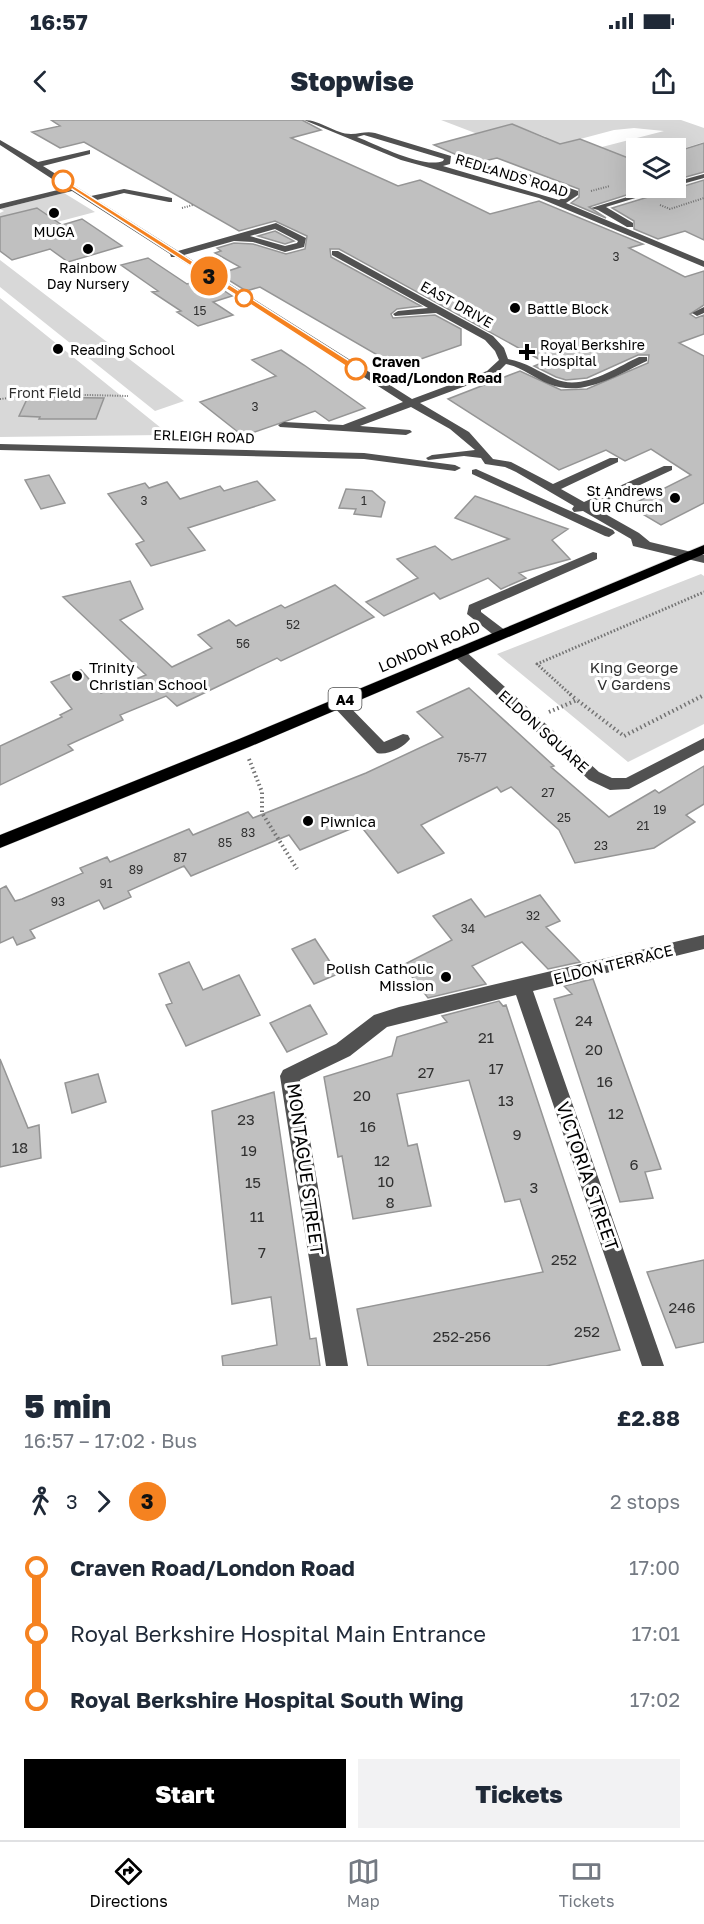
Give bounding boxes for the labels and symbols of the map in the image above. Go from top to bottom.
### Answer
street label: REDLANDS ROAD [453,150,571,200]
unlabelled marker [52,170,74,192]
marker: MUGA [47,206,61,220]
place label: MUGA [33,223,75,240]
marker: Rainbow Day Nursery [81,242,95,256]
house number: 3 [612,249,620,264]
line badge: 3 [190,256,228,296]
place label: Rainbow Day Nursery [47,259,129,292]
street label: EAST DRIVE [418,277,496,331]
unlabelled marker [235,289,253,307]
place label: Battle Block [527,300,609,317]
marker: Battle Block [508,301,522,315]
house number: 15 [194,303,206,318]
place label: Royal Berkshire Hospital [540,336,645,369]
place label: Reading School [70,341,175,358]
marker: Reading School [51,342,65,356]
marker: Royal Berkshire Hospital [518,343,536,361]
place label: Craven Road/London Road [372,353,502,386]
marker: Craven Road/London Road [345,358,367,380]
park label: Front Field [9,384,81,401]
house number: 3 [251,399,259,414]
street label: ERLEIGH ROAD [153,426,255,446]
place label: St Andrews UR Church [587,482,663,515]
marker: St Andrews UR Church [668,491,682,505]
house number: 3 [140,493,148,508]
house number: 1 [361,493,367,508]
street label: LONDON ROAD [375,616,483,676]
house number: 52 [286,617,300,632]
house number: 56 [236,636,250,651]
place label: Trinity Christian School [89,658,208,693]
park label: King George V Gardens [590,658,679,693]
marker: Trinity Christian School [70,669,84,683]
street label: ELDON SQUARE [495,686,593,776]
road number: A4 [328,688,362,710]
house number: 75-77 [457,750,487,765]
house number: 27 [541,785,555,800]
house number: 19 [653,802,667,817]
house number: 25 [557,810,571,825]
place label: Piwnica [320,812,376,830]
marker: Piwnica [301,814,315,828]
house number: 21 [637,818,650,833]
house number: 83 [241,825,255,840]
house number: 85 [218,835,232,850]
house number: 23 [594,838,608,853]
house number: 87 [173,850,187,865]
house number: 89 [129,862,143,877]
house number: 91 [99,876,113,891]
house number: 93 [51,894,65,909]
house number: 32 [526,908,540,923]
house number: 34 [461,921,475,936]
street label: ELDON TERRACE [551,940,675,988]
place label: Polish Catholic Mission [326,959,434,994]
marker: Polish Catholic Mission [439,970,453,984]
house number: 24 [575,1011,593,1029]
house number: 21 [478,1028,494,1046]
house number: 20 [585,1040,603,1058]
house number: 17 [488,1059,504,1077]
house number: 27 [418,1063,434,1081]
house number: 16 [597,1072,613,1090]
street label: MONTAGUE STREET [283,1082,329,1256]
house number: 20 [353,1086,371,1104]
house number: 13 [498,1091,514,1109]
street label: VICTORIA STREET [552,1099,624,1253]
house number: 12 [608,1104,624,1122]
house number: 23 [237,1110,255,1128]
house number: 16 [360,1117,376,1135]
house number: 9 [512,1125,522,1143]
house number: 18 [12,1138,28,1156]
house number: 19 [241,1141,257,1159]
house number: 12 [374,1151,390,1169]
house number: 6 [629,1155,639,1173]
house number: 10 [378,1172,394,1190]
house number: 15 [245,1173,261,1191]
house number: 3 [530,1178,538,1196]
house number: 8 [385,1193,395,1211]
house number: 11 [250,1207,264,1225]
house number: 7 [258,1243,266,1261]
house number: 252 [551,1250,577,1268]
house number: 246 [669,1298,695,1316]
house number: 252 [574,1322,600,1340]
house number: 252-256 [433,1327,491,1345]

